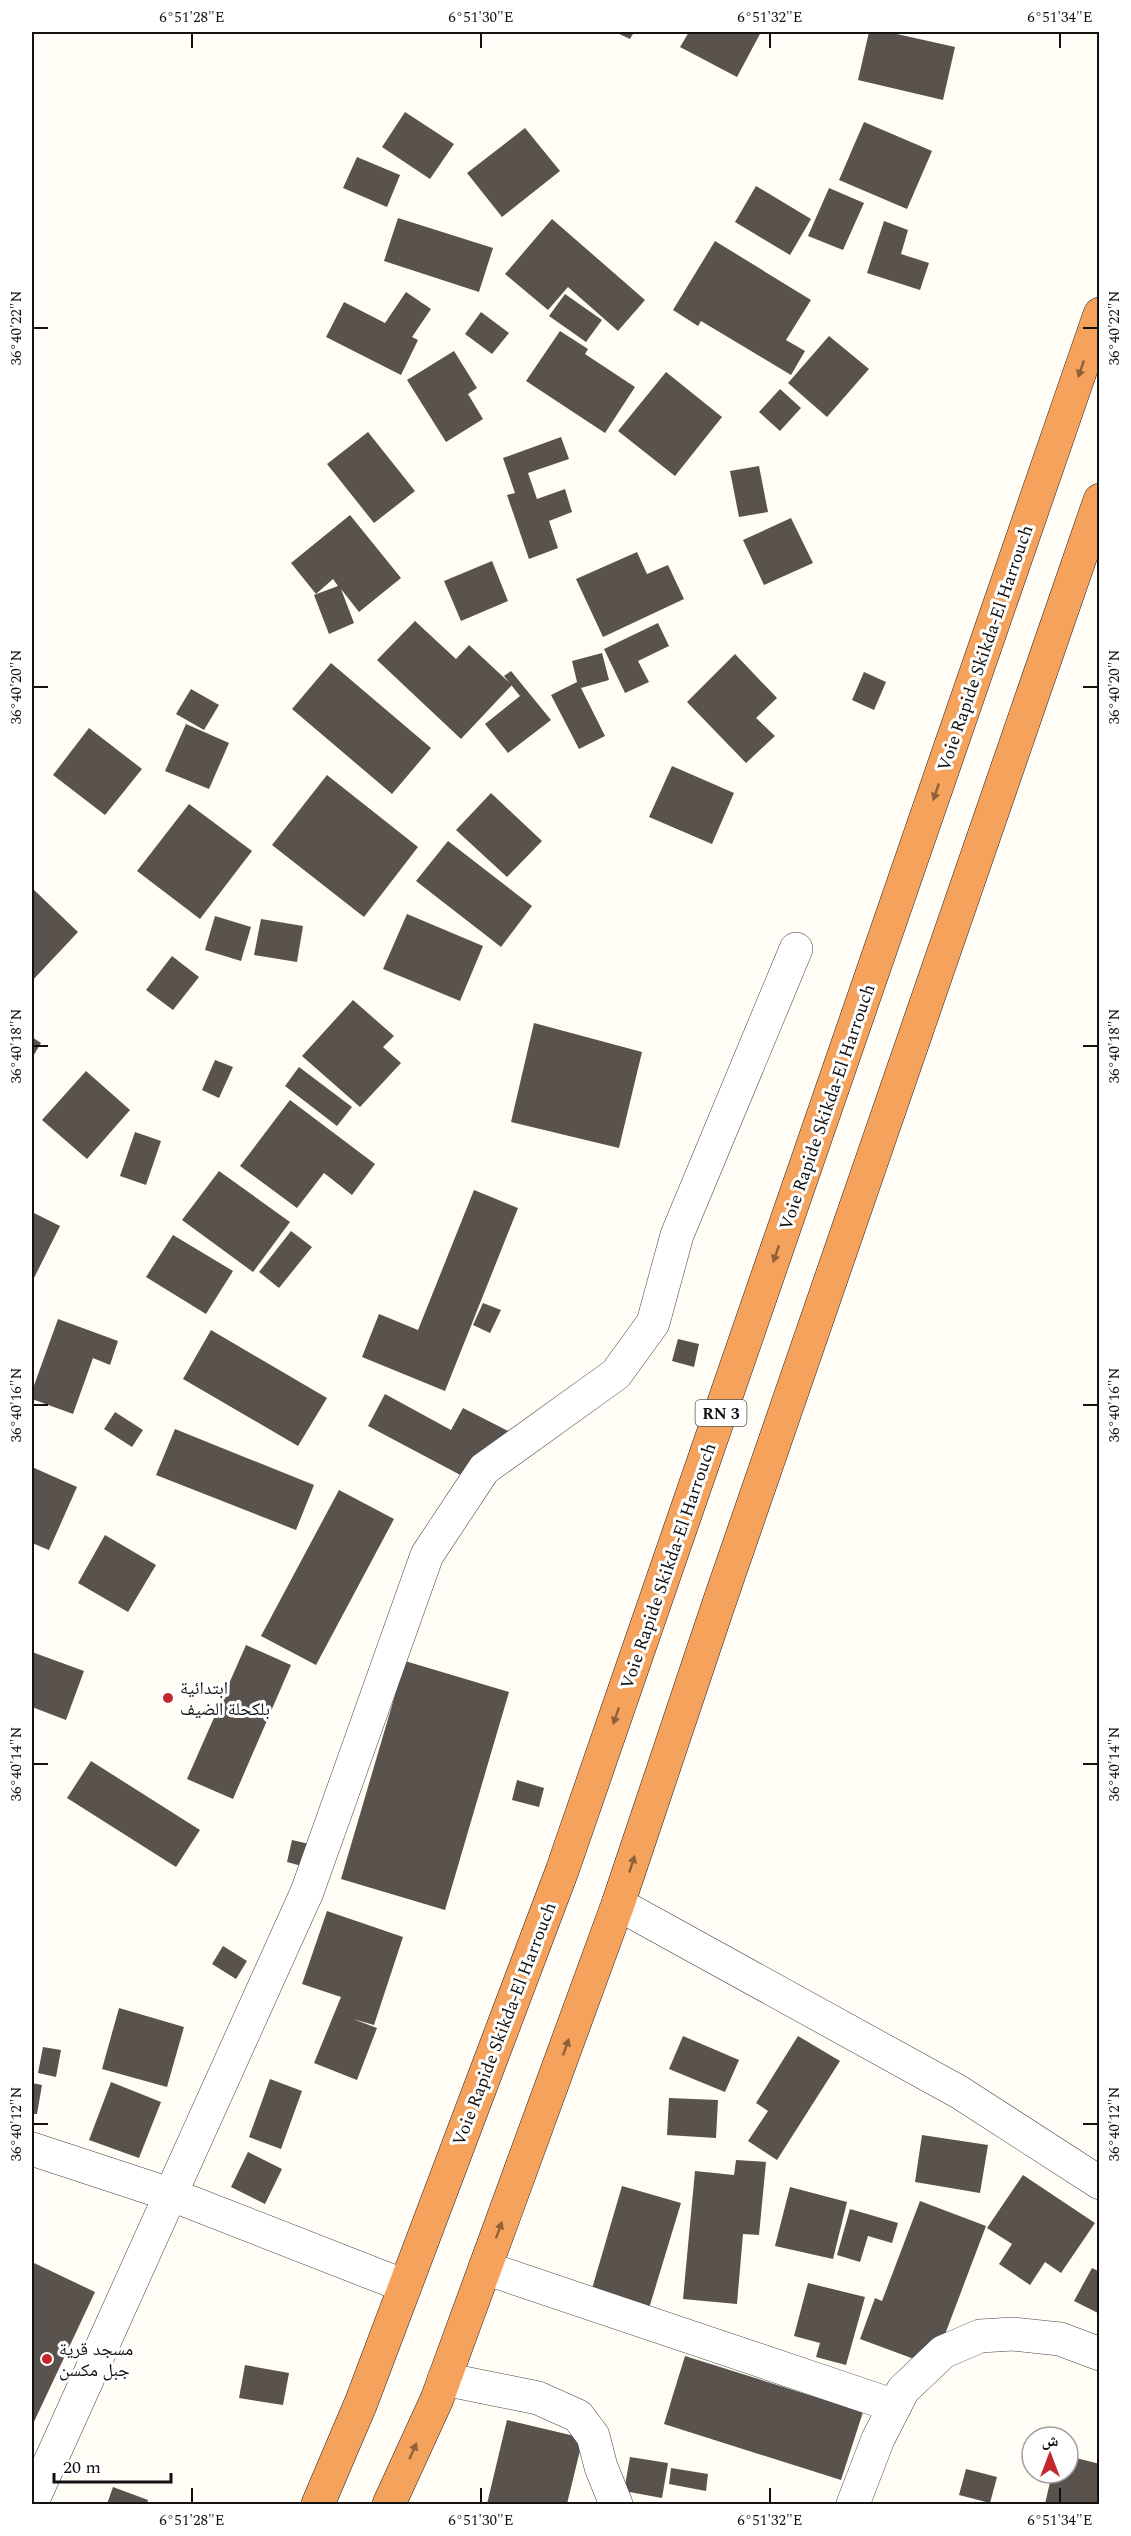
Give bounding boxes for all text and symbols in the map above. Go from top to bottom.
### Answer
text: 6°51'28"E [159,6,225,29]
text: 6°51'30"E [448,6,514,29]
text: 6°51'32"E [737,6,803,29]
text: 6°51'34"E [1027,6,1093,29]
text: 36°40'22"N [5,290,28,366]
text: 36°40'22"N [1103,290,1126,366]
one-way arrow [1075,360,1085,378]
street label: Voie Rapide Skikda-El Harrouch [931,521,1040,775]
text: 36°40'20"N [5,649,28,725]
text: 36°40'20"N [1103,649,1126,725]
one-way arrow [930,783,940,801]
street label: Voie Rapide Skikda-El Harrouch [773,980,882,1234]
text: 36°40'18"N [5,1008,28,1084]
text: 36°40'18"N [1103,1008,1126,1084]
one-way arrow [770,1245,780,1263]
text: 36°40'16"N [5,1367,28,1443]
text: 36°40'16"N [1103,1367,1126,1443]
road number: RN 3 [696,1400,746,1426]
street label: Voie Rapide Skikda-El Harrouch [614,1439,723,1693]
place label: ابتدائية بلكحلة الضيف [180,1675,270,1723]
marker: ابتدائية بلكحلة الضيف [161,1691,175,1705]
one-way arrow [610,1707,620,1725]
text: 36°40'14"N [5,1726,28,1802]
text: 36°40'14"N [1103,1726,1126,1802]
one-way arrow [627,1855,637,1873]
street label: Voie Rapide Skikda-El Harrouch [445,1898,563,2150]
one-way arrow [561,2038,571,2056]
text: 36°40'12"N [5,2086,28,2162]
text: 36°40'12"N [1103,2086,1126,2162]
one-way arrow [494,2221,504,2239]
place label: مسجد قرية جبل مكسن [59,2336,133,2384]
marker: مسجد قرية جبل مكسن [40,2352,54,2366]
north arrow [1020,2425,1080,2485]
text: ش [1042,2429,1059,2453]
one-way arrow [408,2443,417,2460]
scale bar [54,2446,171,2484]
text: 20 m [63,2454,101,2481]
text: 6°51'28"E [159,2509,225,2532]
text: 6°51'30"E [448,2509,514,2532]
text: 6°51'32"E [737,2509,803,2532]
text: 6°51'34"E [1027,2509,1093,2532]

